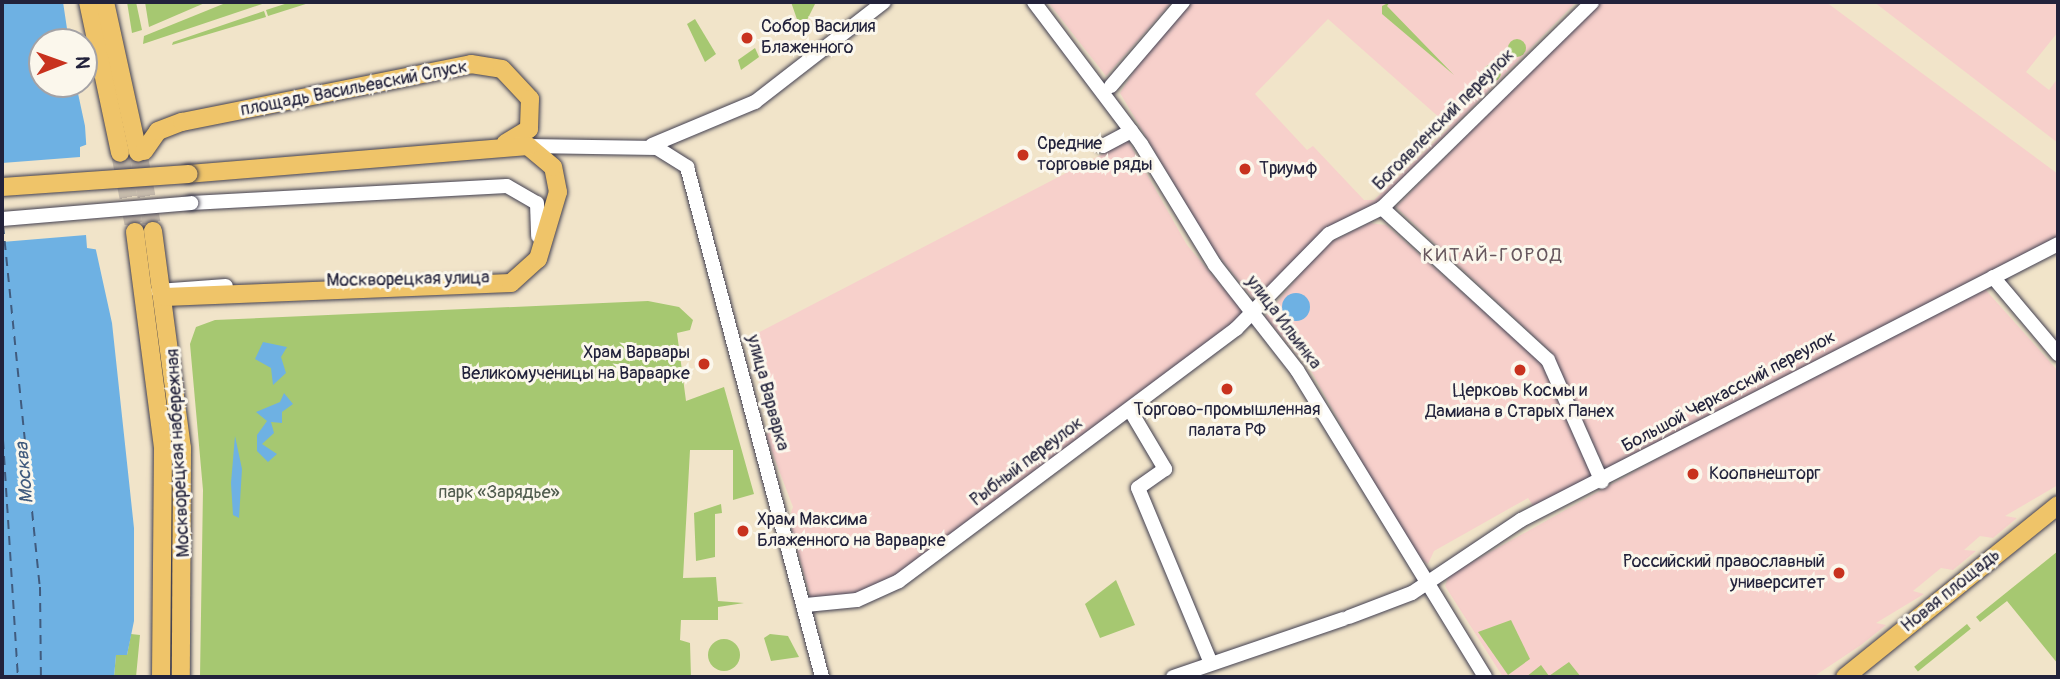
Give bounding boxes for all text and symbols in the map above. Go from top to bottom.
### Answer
place label: Собор Василия Блаженного [761,17,876,60]
north arrow [28,28,98,98]
marker: Собор Василия Блаженного [739,30,755,46]
street label: Богоявленский переулок [1369,45,1519,195]
text: N [70,56,94,69]
street label: площадь Васильевский Спуск [239,56,469,122]
place label: Средние торговые ряды [1037,134,1153,176]
marker: Средние торговые ряды [1015,147,1031,163]
place label: Триумф [1259,158,1318,180]
marker: Триумф [1237,161,1253,177]
district label: КИТАЙ-ГОРОД [1424,245,1562,267]
street label: Москворецкая улица [326,268,490,292]
street label: улица Ильинка [1241,272,1325,374]
street label: Большой Черкасский переулок [1619,326,1839,458]
street label: улица Варварка [741,333,793,453]
place label: Храм Варвары Великомученицы на Варварке [461,343,690,386]
street label: Москворецкая набережная [163,348,195,558]
marker: Храм Варвары Великомученицы на Варварке [696,356,712,372]
marker: Церковь Космы и Дамиана в Старых Панех [1512,362,1528,378]
marker: Торгово-промышленная палата РФ [1219,381,1235,397]
place label: Церковь Космы и Дамиана в Старых Панех [1426,381,1614,424]
place label: Торгово-промышленная палата РФ [1134,400,1320,442]
street label: Рыбный переулок [966,413,1088,511]
water label: Москва [11,441,39,505]
place label: Коопвнешторг [1709,463,1821,485]
marker: Коопвнешторг [1683,464,1703,484]
park label: парк «Зарядье» [438,482,560,504]
place label: Храм Максима Блаженного на Варварке [757,510,946,552]
marker: Храм Максима Блаженного на Варварке [735,523,751,539]
street label: Новая площадь [1897,545,2005,637]
place label: Российский православный университет [1623,552,1825,594]
marker: Российский православный университет [1831,565,1847,581]

